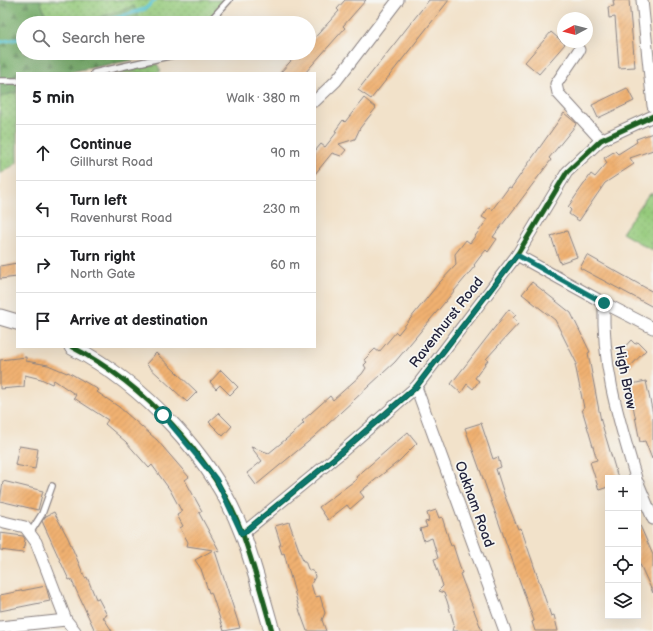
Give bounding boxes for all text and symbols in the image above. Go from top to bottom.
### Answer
north arrow [557,12,593,48]
search box [16,16,316,60]
icon: search [30,27,52,49]
text: Search here [62,29,145,48]
text: 5 min [32,88,75,108]
text: Walk · 380 m [226,90,300,106]
text: Continue [70,135,132,154]
icon: ahead [32,142,54,164]
text: 90 m [271,145,300,161]
text: Gillhurst Road [70,154,153,170]
text: Turn left [70,191,127,210]
icon: left [32,198,54,220]
text: 230 m [263,201,300,217]
text: Ravenhurst Road [70,210,172,226]
text: Turn right [70,247,135,266]
icon: right [32,254,54,276]
text: 60 m [270,257,300,273]
text: North Gate [70,266,135,282]
street label: Ravenhurst Road [406,274,487,371]
route end [595,294,613,312]
icon: arrive [32,310,54,332]
text: Arrive at destination [70,311,208,330]
street label: High Brow [611,344,640,411]
route start [154,406,172,424]
street label: Oakham Road [451,459,498,549]
map controls [605,475,641,619]
button: + [605,475,641,511]
button: − [605,511,641,547]
button: locate [605,547,641,583]
button: layers [605,583,641,619]

